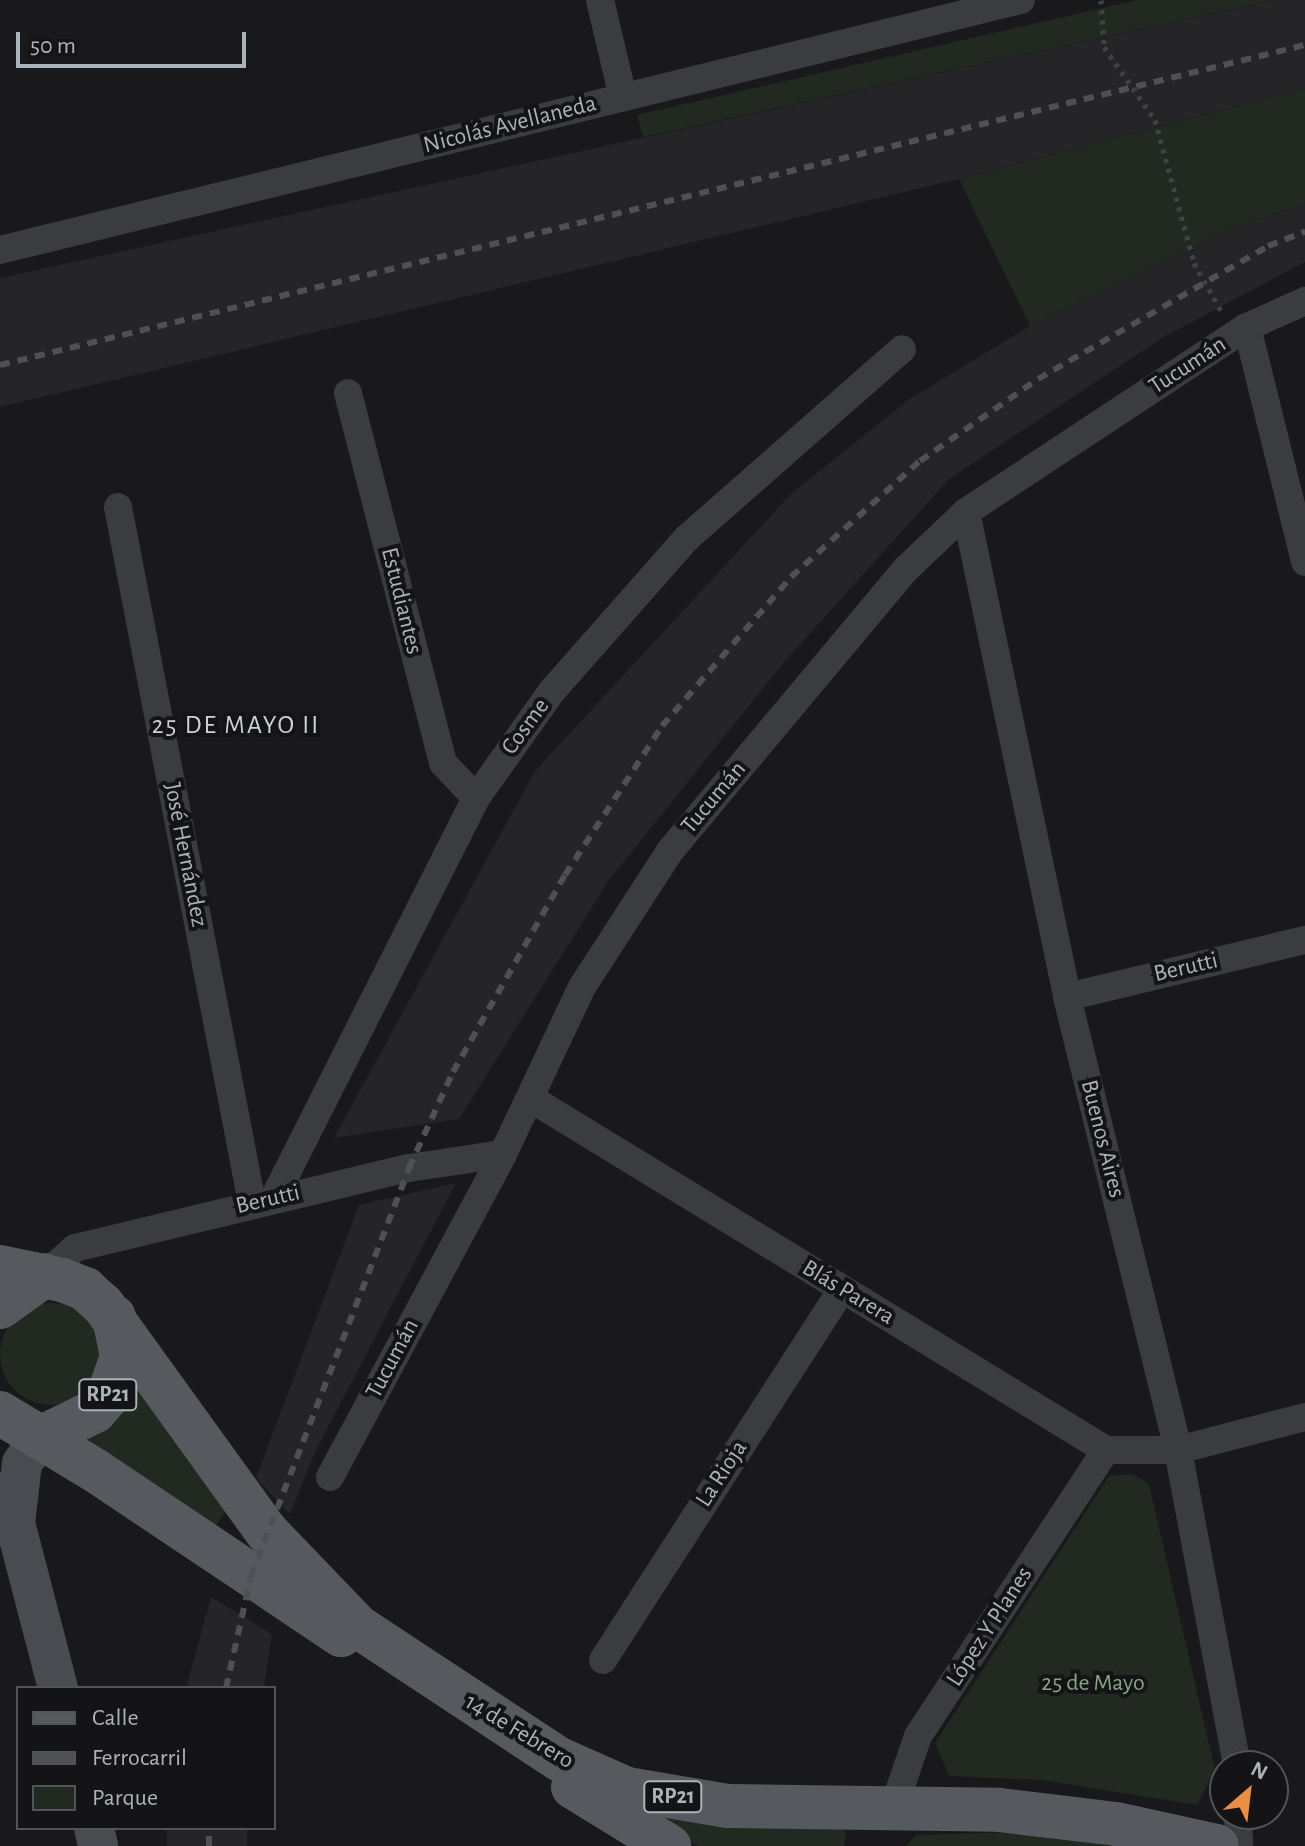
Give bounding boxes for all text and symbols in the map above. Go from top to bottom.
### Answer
scale bar [20,16,250,66]
text: 50 m [30,34,76,58]
street label: Nicolás Avellaneda [421,90,599,160]
street label: Tucumán [1144,331,1232,401]
street label: Estudiantes [374,545,428,657]
street label: Cosme [496,693,556,761]
district label: 25 DE MAYO II [152,710,320,742]
street label: Tucumán [675,756,753,840]
street label: José Hernández [157,780,213,930]
street label: Berutti [1151,947,1221,989]
street label: Buenos Aires [1073,1077,1131,1201]
street label: Berutti [233,1179,303,1221]
street label: Blás Parera [797,1254,899,1332]
street label: Tucumán [360,1314,426,1404]
road number: RP21 [78,1377,138,1413]
street label: La Rioja [690,1435,754,1513]
street label: López Y Planes [941,1562,1039,1692]
park label: 25 de Mayo [1041,1670,1145,1698]
legend [16,1686,276,1830]
street label: 14 de Febrero [459,1688,579,1776]
text: Calle [92,1706,139,1730]
text: Ferrocarril [92,1746,187,1770]
north arrow [1209,1750,1289,1830]
text: N [1247,1757,1271,1784]
road number: RP21 [643,1779,703,1815]
text: Parque [92,1786,158,1810]

